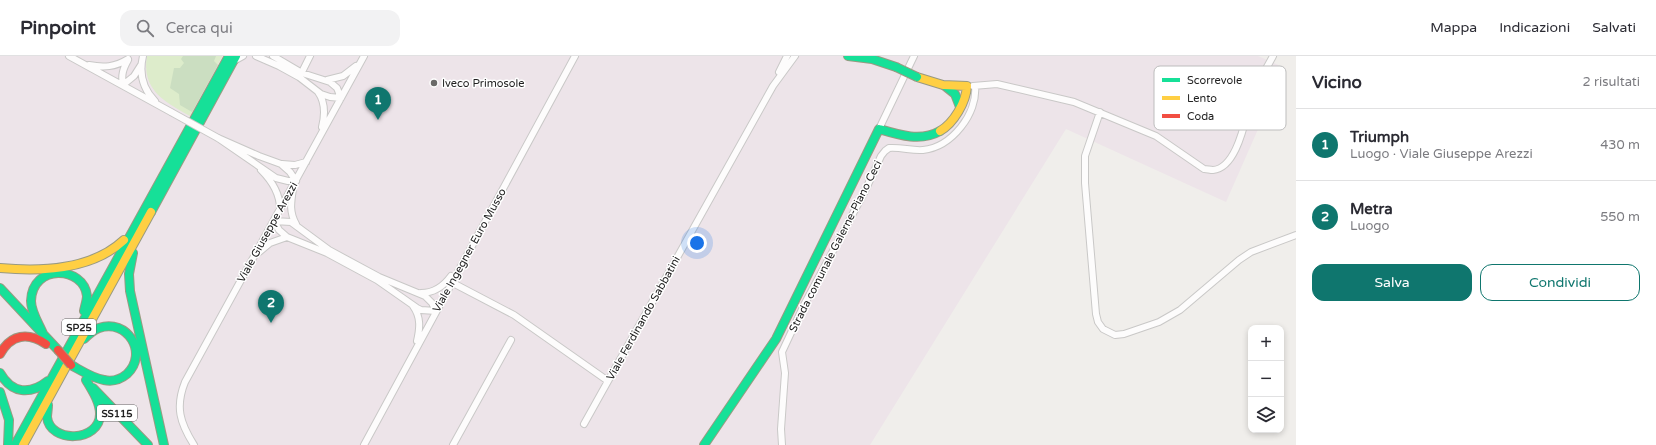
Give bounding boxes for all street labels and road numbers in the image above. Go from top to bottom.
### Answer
street label: Strada comunale Galerne-Piano Ceci [786,158,885,334]
street label: Viale Giuseppe Arezzi [234,180,300,285]
street label: Viale Ingegner Euro Musso [430,186,509,314]
street label: Viale Ferdinando Sabbatini [604,254,683,383]
road number: SP25 [62,319,96,335]
road number: SS115 [97,405,137,421]

